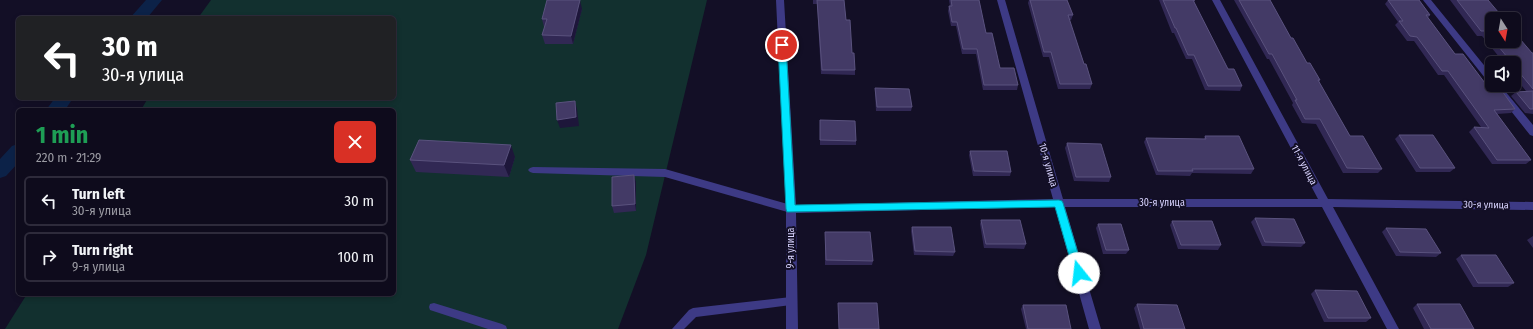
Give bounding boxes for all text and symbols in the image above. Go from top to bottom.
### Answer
north arrow [1485,12,1521,48]
map controls [1485,12,1521,92]
pin [765,28,799,62]
text: 30 m [102,30,158,63]
icon: left [36,32,88,84]
icon: arrive [771,34,793,56]
button: sound [1485,56,1521,92]
text: 30-я улица [102,64,184,86]
text: 1 min [36,121,88,149]
button: close [334,121,376,163]
street label: 10-я улица [1036,142,1060,188]
street label: 11-я улица [1288,143,1320,187]
text: 220 m · 21:29 [36,150,101,165]
text: Turn left [72,185,125,203]
icon: left [38,190,60,212]
text: 30 m [344,192,374,210]
street label: 30-я улица [1139,197,1185,209]
street label: 30-я улица [1463,199,1509,211]
text: 30-я улица [72,203,131,218]
street label: 9-я улица [785,228,797,268]
text: Turn right [72,241,133,259]
icon: right [38,246,60,268]
text: 100 m [337,248,374,266]
position arrow [1058,252,1100,294]
text: 9-я улица [72,259,125,274]

